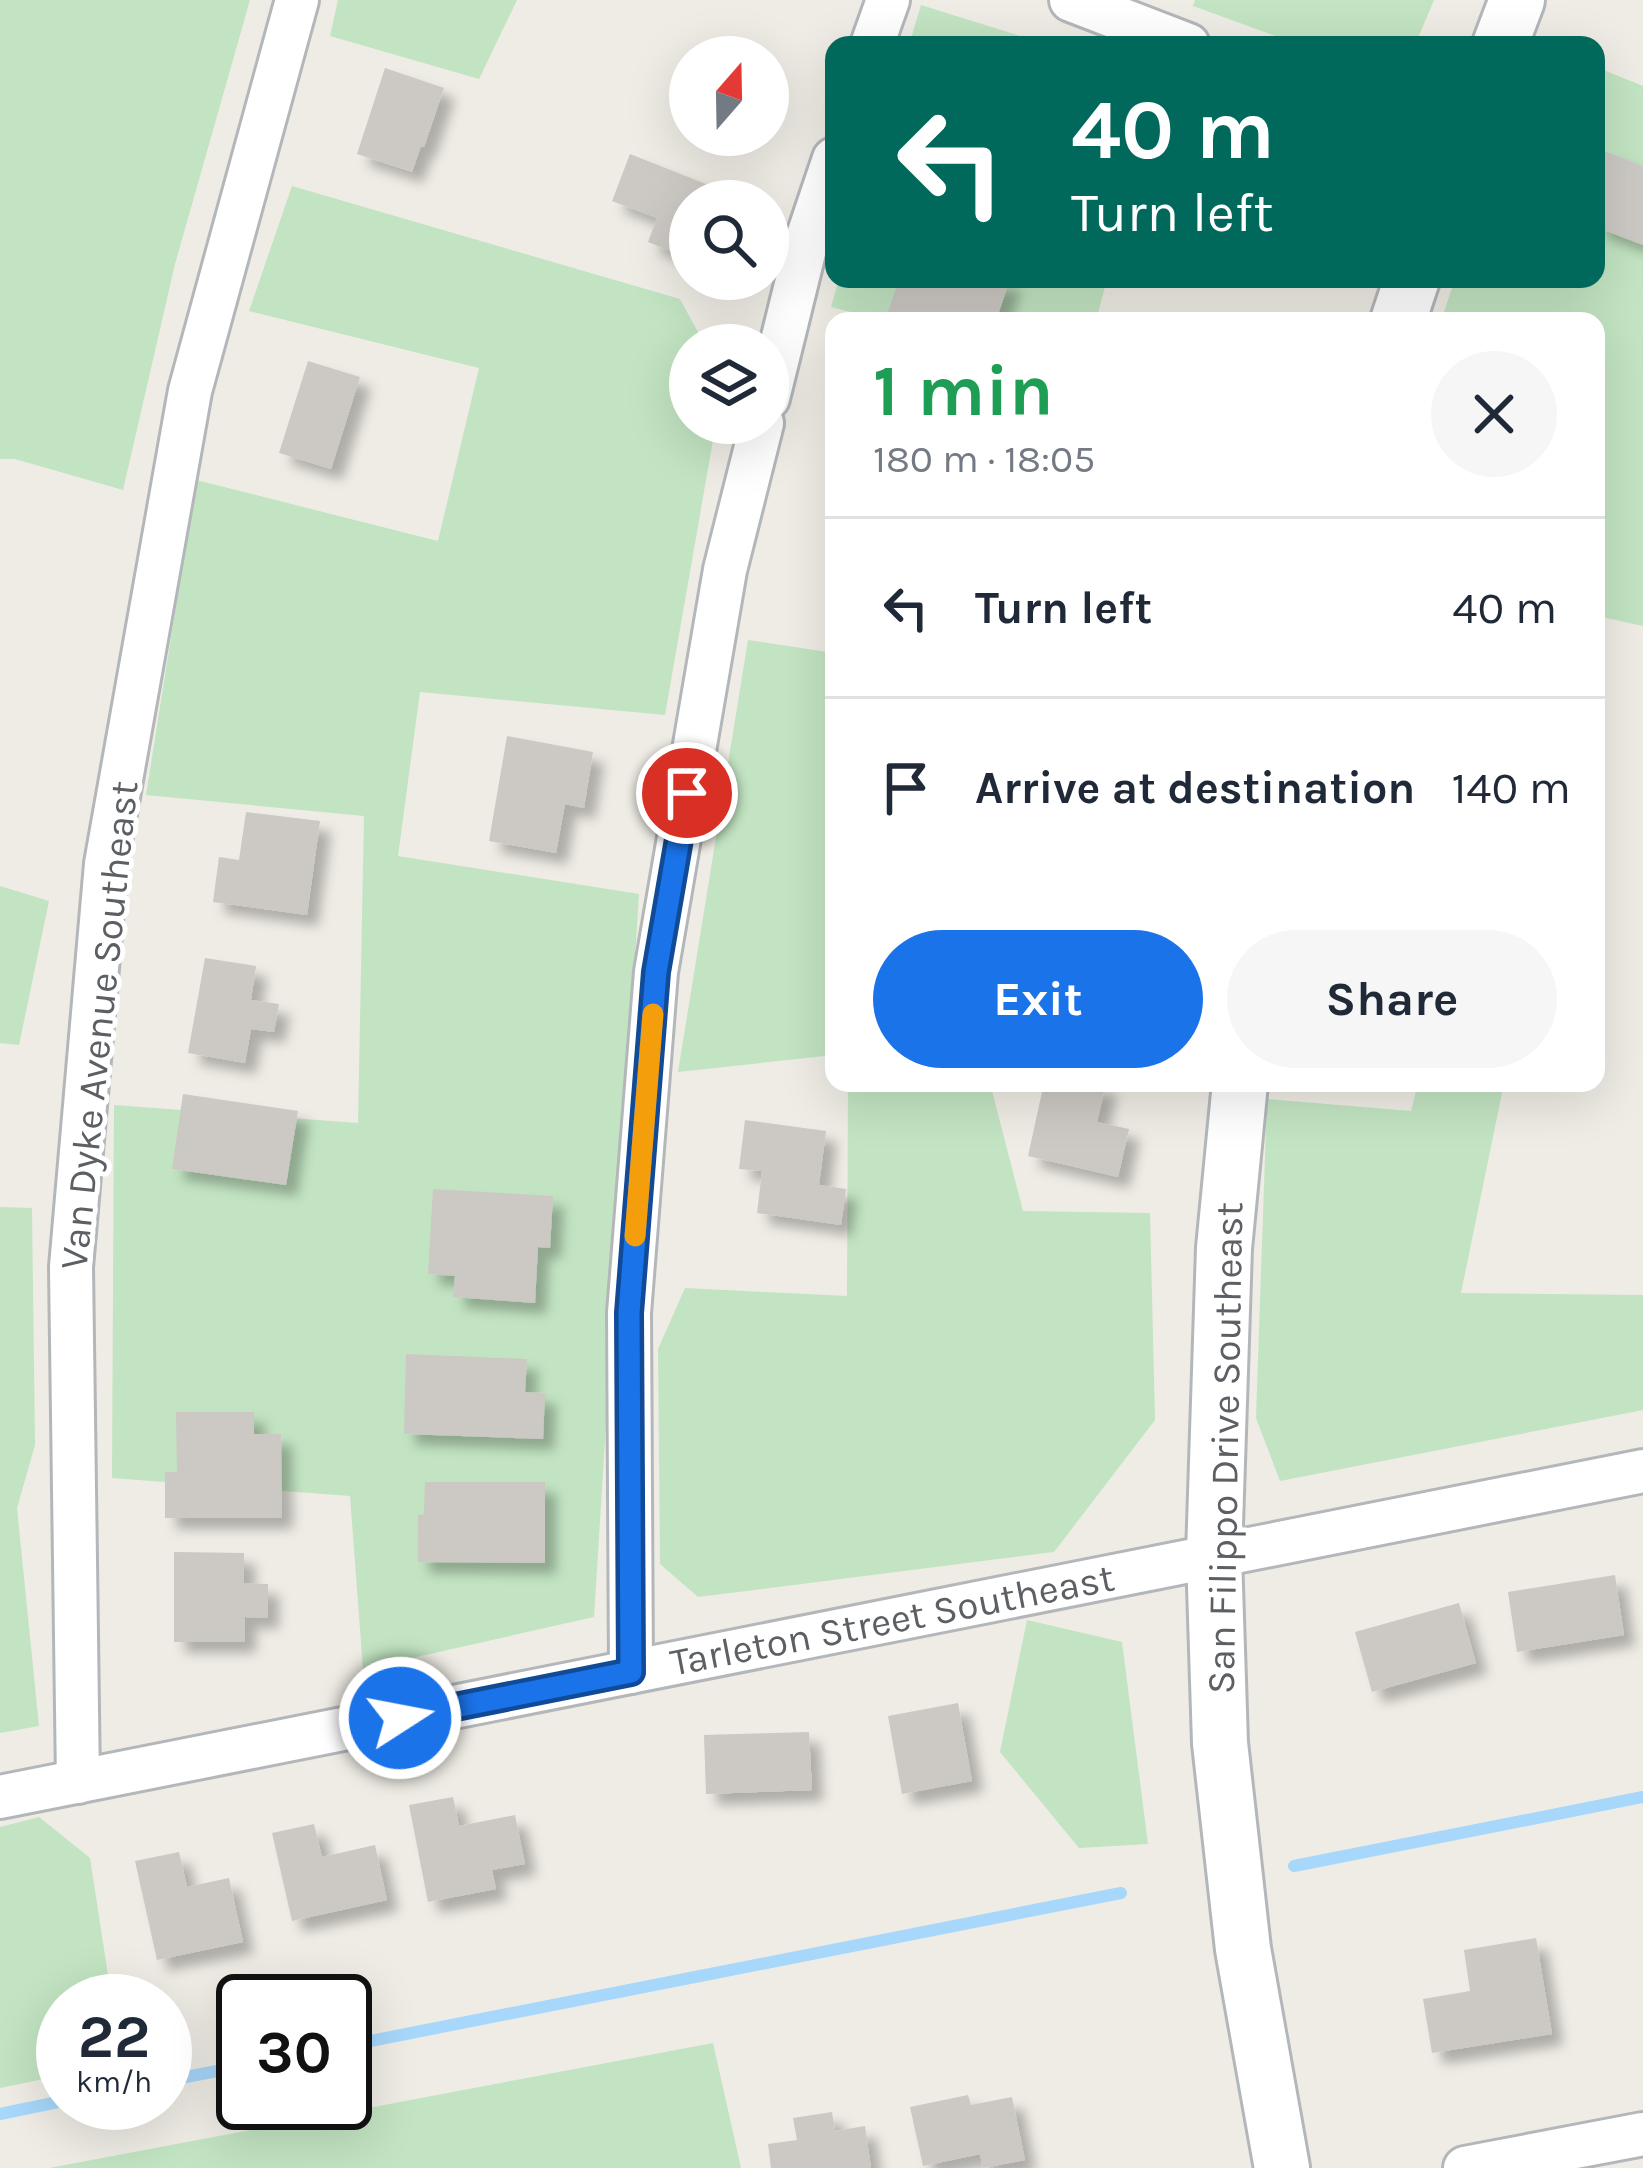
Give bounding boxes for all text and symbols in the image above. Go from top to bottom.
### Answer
north arrow [669,36,789,156]
map controls [669,36,789,444]
text: 40 m [1071,81,1275,179]
icon: left [873,84,1029,240]
button: search [669,180,789,300]
text: Turn left [1071,181,1274,245]
button: layers [669,324,789,444]
text: 1 min [873,349,1054,433]
button: close [1431,351,1557,477]
text: 180 m · 18:05 [873,436,1095,482]
icon: left [873,575,939,641]
text: Turn left [975,582,1152,634]
text: 40 m [1452,582,1557,634]
pin [636,742,738,844]
icon: arrive [873,755,939,821]
icon: arrive [654,760,720,826]
text: Arrive at destination [975,762,1415,814]
text: 140 m [1451,762,1571,814]
street label: Van Dyke Avenue Southeast [50,778,148,1272]
button: Exit [873,930,1203,1068]
button: Share [1227,930,1557,1068]
street label: San Filippo Drive Southeast [1198,1201,1252,1695]
street label: Tarleton Street Southeast [666,1554,1118,1686]
position arrow [337,1655,463,1781]
speed limit sign: 30 [216,1974,372,2130]
text: 22 [78,2002,150,2072]
text: km/h [76,2064,152,2100]

